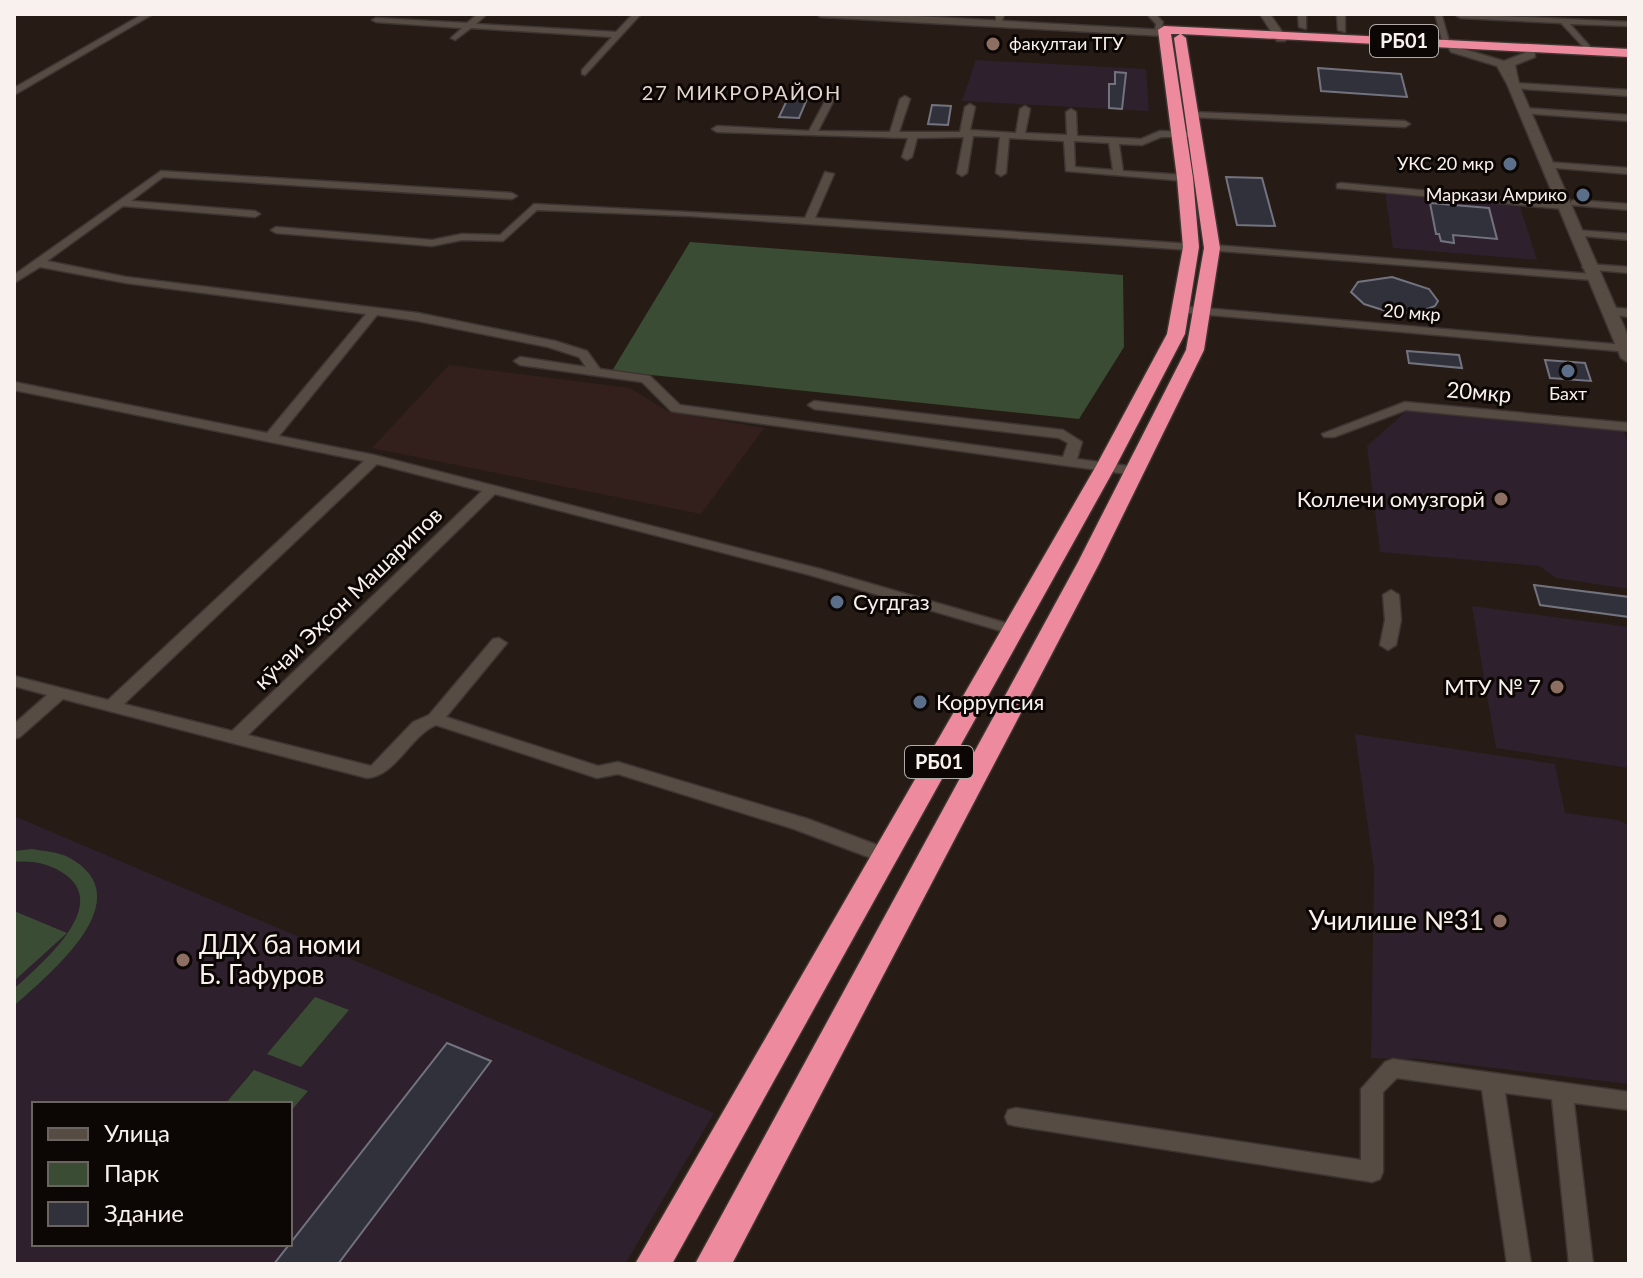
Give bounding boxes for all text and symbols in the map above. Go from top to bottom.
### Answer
road number: РБ01 [1370,25,1438,57]
place label: факултаи ТГУ [1009,32,1124,54]
marker: факултаи ТГУ [984,35,1002,53]
district label: 27 МИКРОРАЙОН [642,80,842,104]
place label: УКС 20 мкр [1397,152,1494,174]
marker: УКС 20 мкр [1501,155,1519,173]
place label: Маркази Амрико [1426,183,1567,205]
marker: Маркази Амрико [1574,186,1592,204]
street label: 20 мкр [1382,299,1442,325]
marker: Бахт [1559,362,1577,380]
street label: 20мкр [1446,375,1512,408]
place label: Бахт [1549,382,1587,404]
place label: Коллечи омузгорй [1297,485,1485,512]
marker: Коллечи омузгорй [1492,490,1510,508]
street label: кӯчаи Эҳсон Машарипов [248,501,447,695]
place label: Сугдгаз [853,588,930,615]
marker: Сугдгаз [828,593,846,611]
place label: МТУ № 7 [1444,673,1541,700]
marker: МТУ № 7 [1548,678,1566,696]
place label: Коррупсия [936,688,1044,715]
marker: Коррупсия [911,693,929,711]
road number: РБ01 [905,746,973,778]
place label: Училише №31 [1308,904,1484,936]
marker: Училише №31 [1491,912,1509,930]
place label: ДДХ ба номи Б. Гафуров [199,928,361,990]
marker: ДДХ ба номи Б. Гафуров [174,951,192,969]
legend [32,1102,292,1246]
text: Улица [104,1118,170,1147]
text: Парк [104,1158,160,1187]
text: Здание [104,1198,184,1227]

